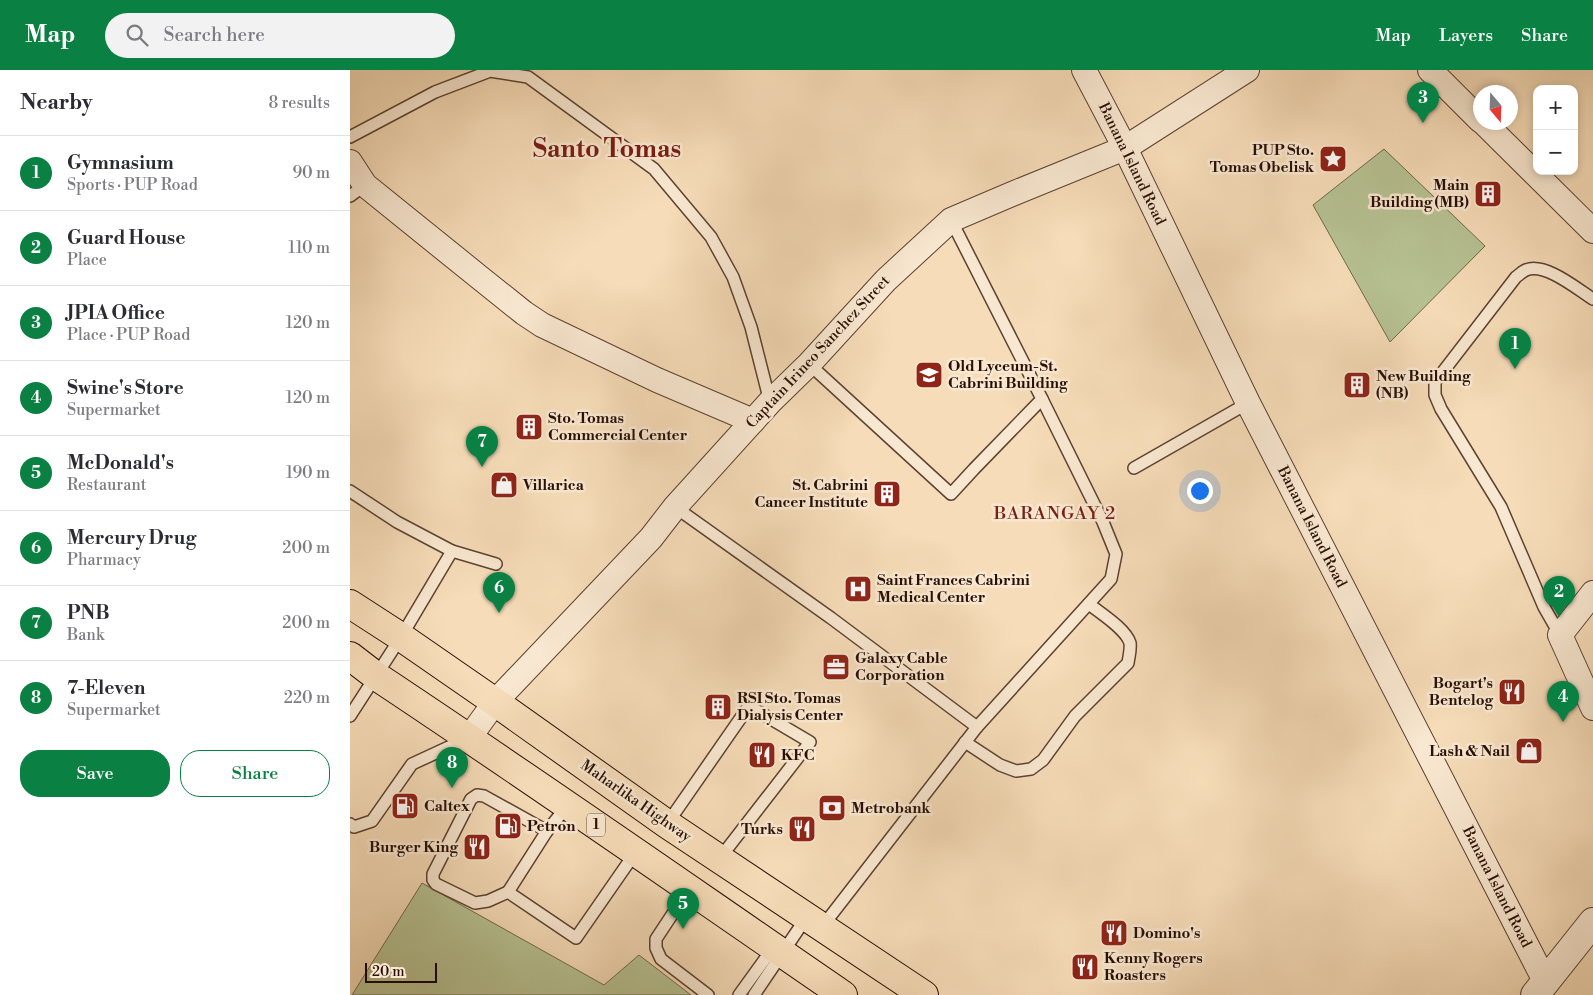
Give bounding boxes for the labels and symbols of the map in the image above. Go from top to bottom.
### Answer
pin: 3 [1407,82,1439,123]
north arrow [1473,85,1518,130]
street label: Banana Island Road [1094,99,1170,229]
district label: Santo Tomas [533,134,681,165]
place label: PUP Sto. Tomas Obelisk [1210,141,1315,177]
place icon: PUP Sto. Tomas Obelisk [1318,144,1348,174]
place label: Main Building (MB) [1370,176,1470,212]
building icon: Main Building (MB) [1473,179,1503,209]
street label: Captain Irineo Sanchez Street [742,271,894,432]
pin: 1 [1499,328,1531,369]
place label: Old Lyceum-St. Cabrini Building [948,357,1068,393]
school or university icon: Old Lyceum-St. Cabrini Building [914,360,944,390]
place label: New Building (NB) [1376,367,1471,403]
building icon: New Building (NB) [1342,370,1372,400]
place label: Sto. Tomas Commercial Center [548,409,688,445]
building icon: Sto. Tomas Commercial Center [514,412,544,442]
pin: 7 [466,426,498,467]
street label: Banana Island Road [1273,462,1351,591]
shop icon: Villarica [489,470,519,500]
place label: Villarica [522,476,585,495]
place label: St. Cabrini Cancer Institute [755,476,868,512]
your location [1187,478,1213,504]
building icon: St. Cabrini Cancer Institute [872,479,902,509]
district label: BARANGAY 2 [993,502,1116,525]
place label: Saint Frances Cabrini Medical Center [877,571,1030,607]
pin: 6 [483,572,515,613]
hospital icon: Saint Frances Cabrini Medical Center [843,574,873,604]
pin: 2 [1543,576,1575,617]
place label: Galaxy Cable Corporation [855,649,948,685]
office icon: Galaxy Cable Corporation [821,652,851,682]
place label: Bogart's Bentelog [1429,674,1494,710]
restaurant icon: Bogart's Bentelog [1497,677,1527,707]
pin: 4 [1547,681,1579,722]
place label: RSI Sto. Tomas Dialysis Center [737,689,844,725]
building icon: RSI Sto. Tomas Dialysis Center [703,692,733,722]
shop icon: Lash & Nail [1514,736,1544,766]
restaurant icon: KFC [747,740,777,770]
place label: Lash & Nail [1429,742,1510,761]
place label: KFC [781,746,814,765]
pin: 8 [436,747,468,788]
street label: Maharlika Highway [577,756,696,847]
fuel station icon: Caltex [390,791,420,821]
bank icon: Metrobank [817,793,847,823]
place label: Caltex [424,797,470,816]
place label: Metrobank [851,799,931,818]
fuel station icon: Petron [493,811,523,841]
road number: 1 [587,814,605,836]
restaurant icon: Turks [787,814,817,844]
place label: Petron [527,817,576,836]
place label: Turks [741,820,783,839]
street label: Banana Island Road [1458,822,1536,951]
restaurant icon: Burger King [462,832,492,862]
place label: Burger King [369,838,459,857]
pin: 5 [667,888,699,929]
restaurant icon: Domino's [1099,918,1129,948]
place label: Domino's [1133,924,1200,943]
place label: Kenny Rogers Roasters [1104,949,1203,985]
restaurant icon: Kenny Rogers Roasters [1070,952,1100,982]
scale bar [365,960,438,983]

